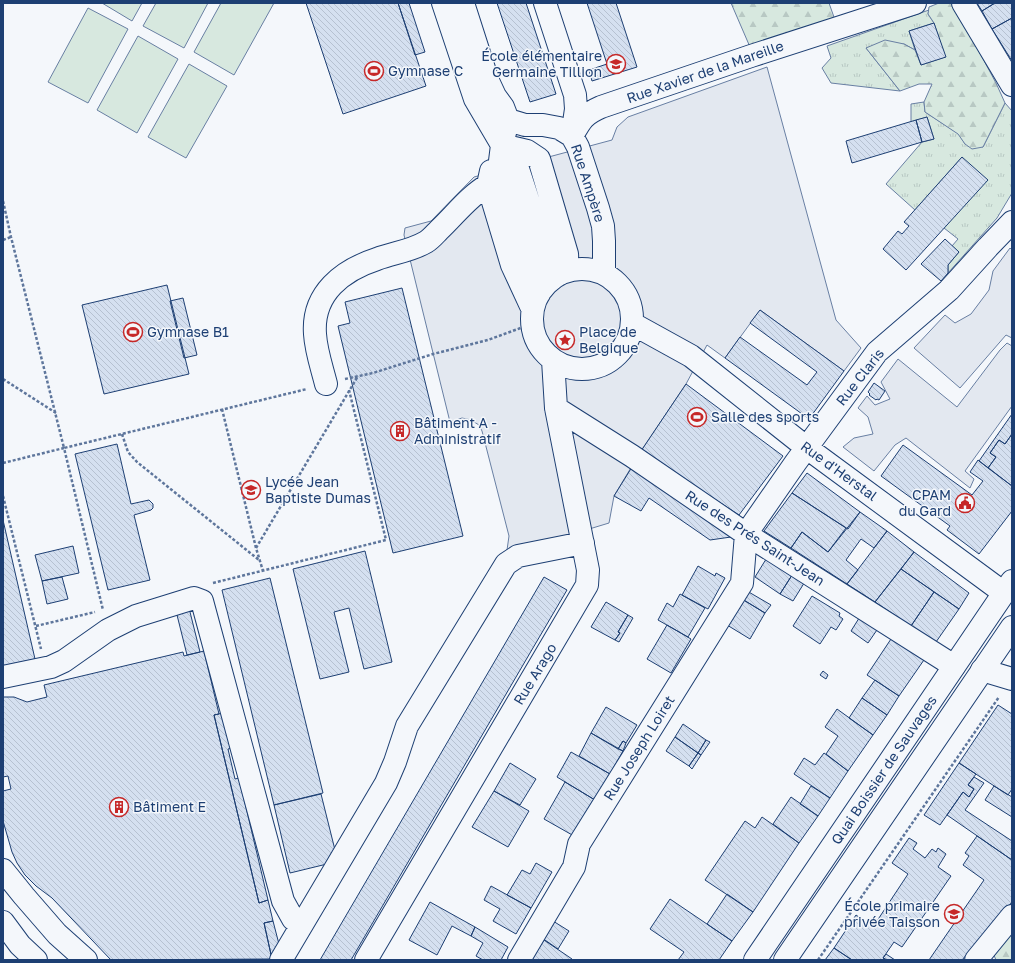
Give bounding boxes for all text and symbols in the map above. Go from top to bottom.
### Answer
street label: Rue Xavier de la Mareille [624,37,786,106]
place label: École élémentaire Germaine Tillion [481,47,602,80]
school or university icon: École élémentaire Germaine Tillion [605,53,627,75]
sports icon: Gymnase C [363,60,385,82]
place label: Gymnase C [388,62,463,79]
street label: Rue Ampère [568,142,609,224]
sports icon: Gymnase B1 [122,321,144,343]
place label: Gymnase B1 [147,323,229,340]
place label: Place de Belgique [579,323,638,356]
place icon: Place de Belgique [554,329,576,351]
street label: Rue Claris [832,345,887,409]
sports icon: Salle des sports [686,406,708,428]
place label: Salle des sports [711,408,819,425]
place label: Bâtiment A - Administratif [414,414,501,447]
building icon: Bâtiment A - Administratif [389,420,411,442]
street label: Rue d'Herstal [798,437,881,504]
place label: Lycée Jean Baptiste Dumas [265,473,371,506]
school or university icon: Lycée Jean Baptiste Dumas [240,479,262,501]
street label: Rue des Prés Saint-Jean [682,486,828,589]
place label: CPAM du Gard [899,486,951,519]
public building icon: CPAM du Gard [954,492,976,514]
street label: Rue Arago [510,640,560,708]
street label: Rue Joseph Loiret [599,692,678,803]
street label: Quai Boissier de Sauvages [827,692,940,848]
building icon: Bâtiment E [108,796,130,818]
place label: Bâtiment E [133,798,206,815]
place label: École primaire privée Taisson [844,897,940,930]
school or university icon: École primaire privée Taisson [943,903,965,925]

